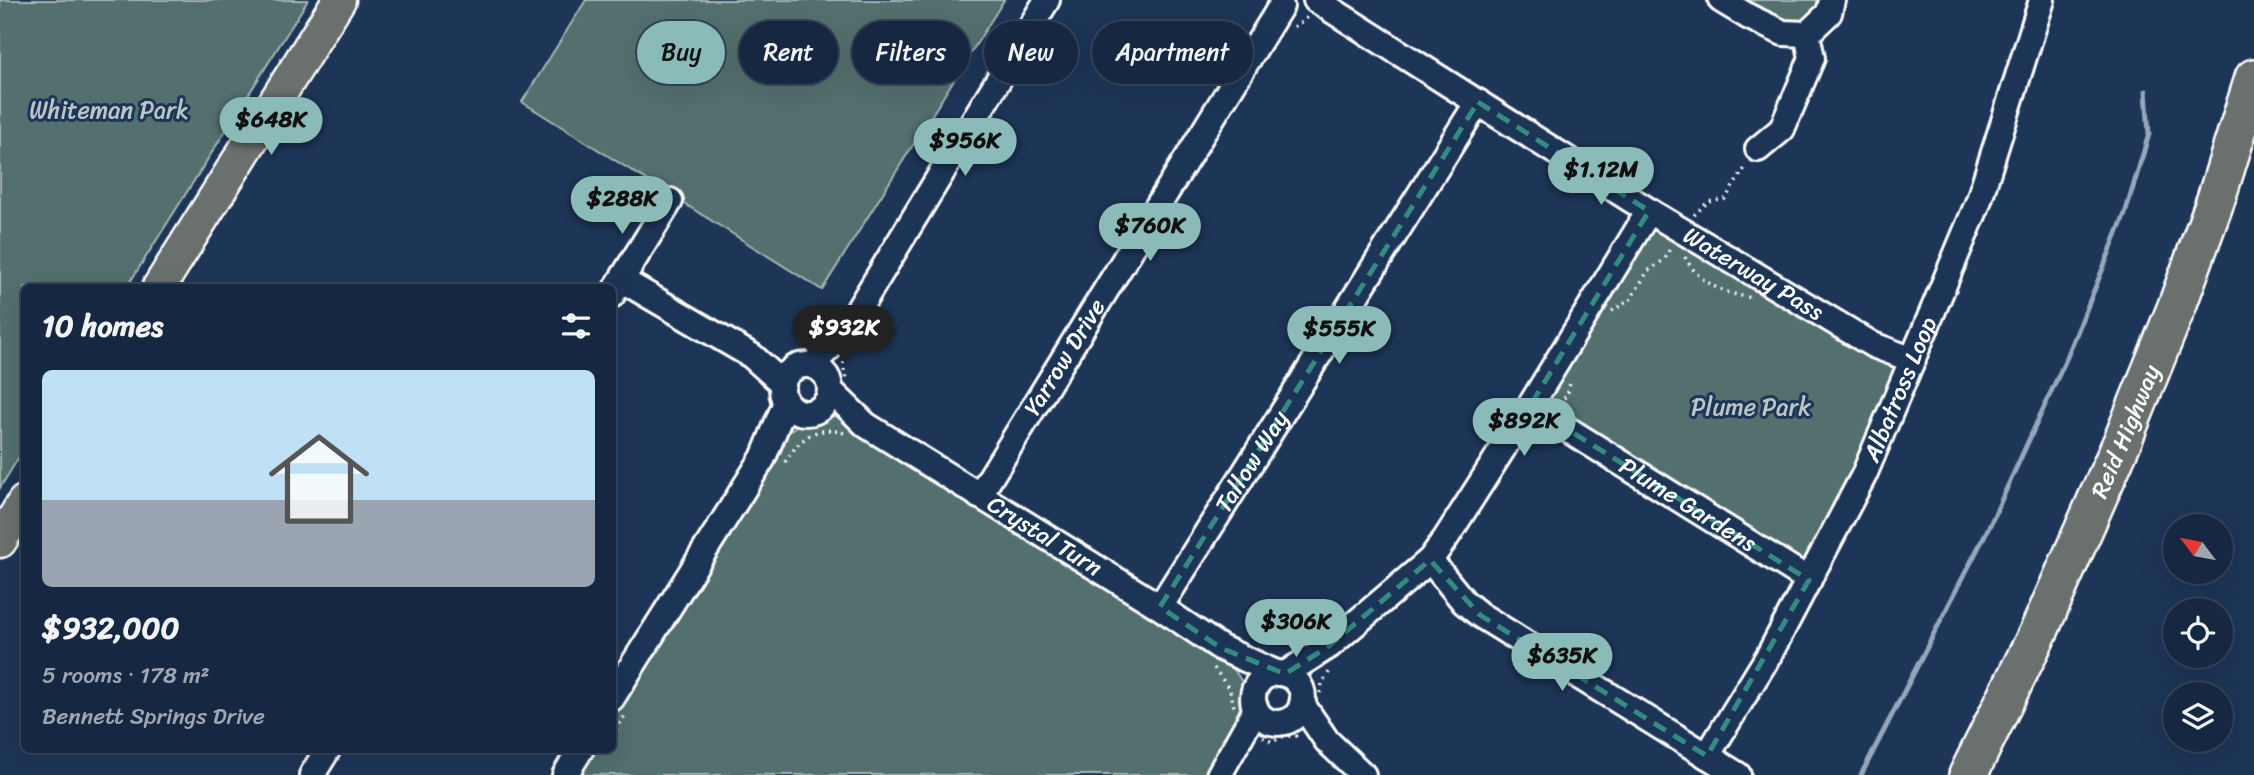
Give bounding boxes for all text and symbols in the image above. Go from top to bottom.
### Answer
chip: Buy [637,21,725,84]
chip: Rent [739,21,838,84]
chip: Filters [852,21,970,84]
chip: New [984,21,1078,84]
chip: Apartment [1092,21,1253,84]
park label: Whiteman Park [29,89,189,131]
pin: $648K [222,97,320,157]
text: $648K [236,99,306,140]
pin: $956K [916,118,1014,178]
text: $956K [930,120,1000,161]
pin: $1.12M [1544,148,1658,207]
text: $1.12M [1564,149,1638,190]
pin: $288K [573,176,671,236]
text: $288K [587,178,657,219]
pin: $760K [1101,204,1199,263]
text: $760K [1115,205,1185,246]
street label: Waterway Pass [1675,215,1832,332]
street label: Yarrow Drive [1012,290,1117,424]
text: 10 homes [42,299,163,353]
pin: $932K [795,306,893,365]
pin: $555K [1290,306,1388,366]
icon: filters [557,307,595,345]
text: $932K [809,307,879,348]
text: $555K [1303,308,1375,349]
street label: Albatross Loop [1850,310,1949,469]
street label: Reid Highway [2079,358,2172,505]
park label: Plume Park [1691,386,1811,428]
pin: $892K [1475,398,1573,458]
text: $892K [1489,400,1559,441]
street label: Tallow Way [1203,401,1300,521]
icon: home [256,416,382,542]
street label: Plume Gardens [1611,445,1765,564]
street label: Crystal Turn [979,484,1111,588]
north arrow [2163,514,2233,584]
map controls [2163,514,2233,752]
button: locate [2163,598,2233,668]
pin: $306K [1247,600,1345,659]
text: $932,000 [42,601,179,655]
text: $306K [1261,601,1331,642]
pin: $635K [1513,634,1611,693]
text: $635K [1527,635,1597,676]
text: 5 rooms · 178 m² [42,655,210,696]
button: layers [2163,682,2233,752]
text: Bennett Springs Drive [42,696,265,737]

